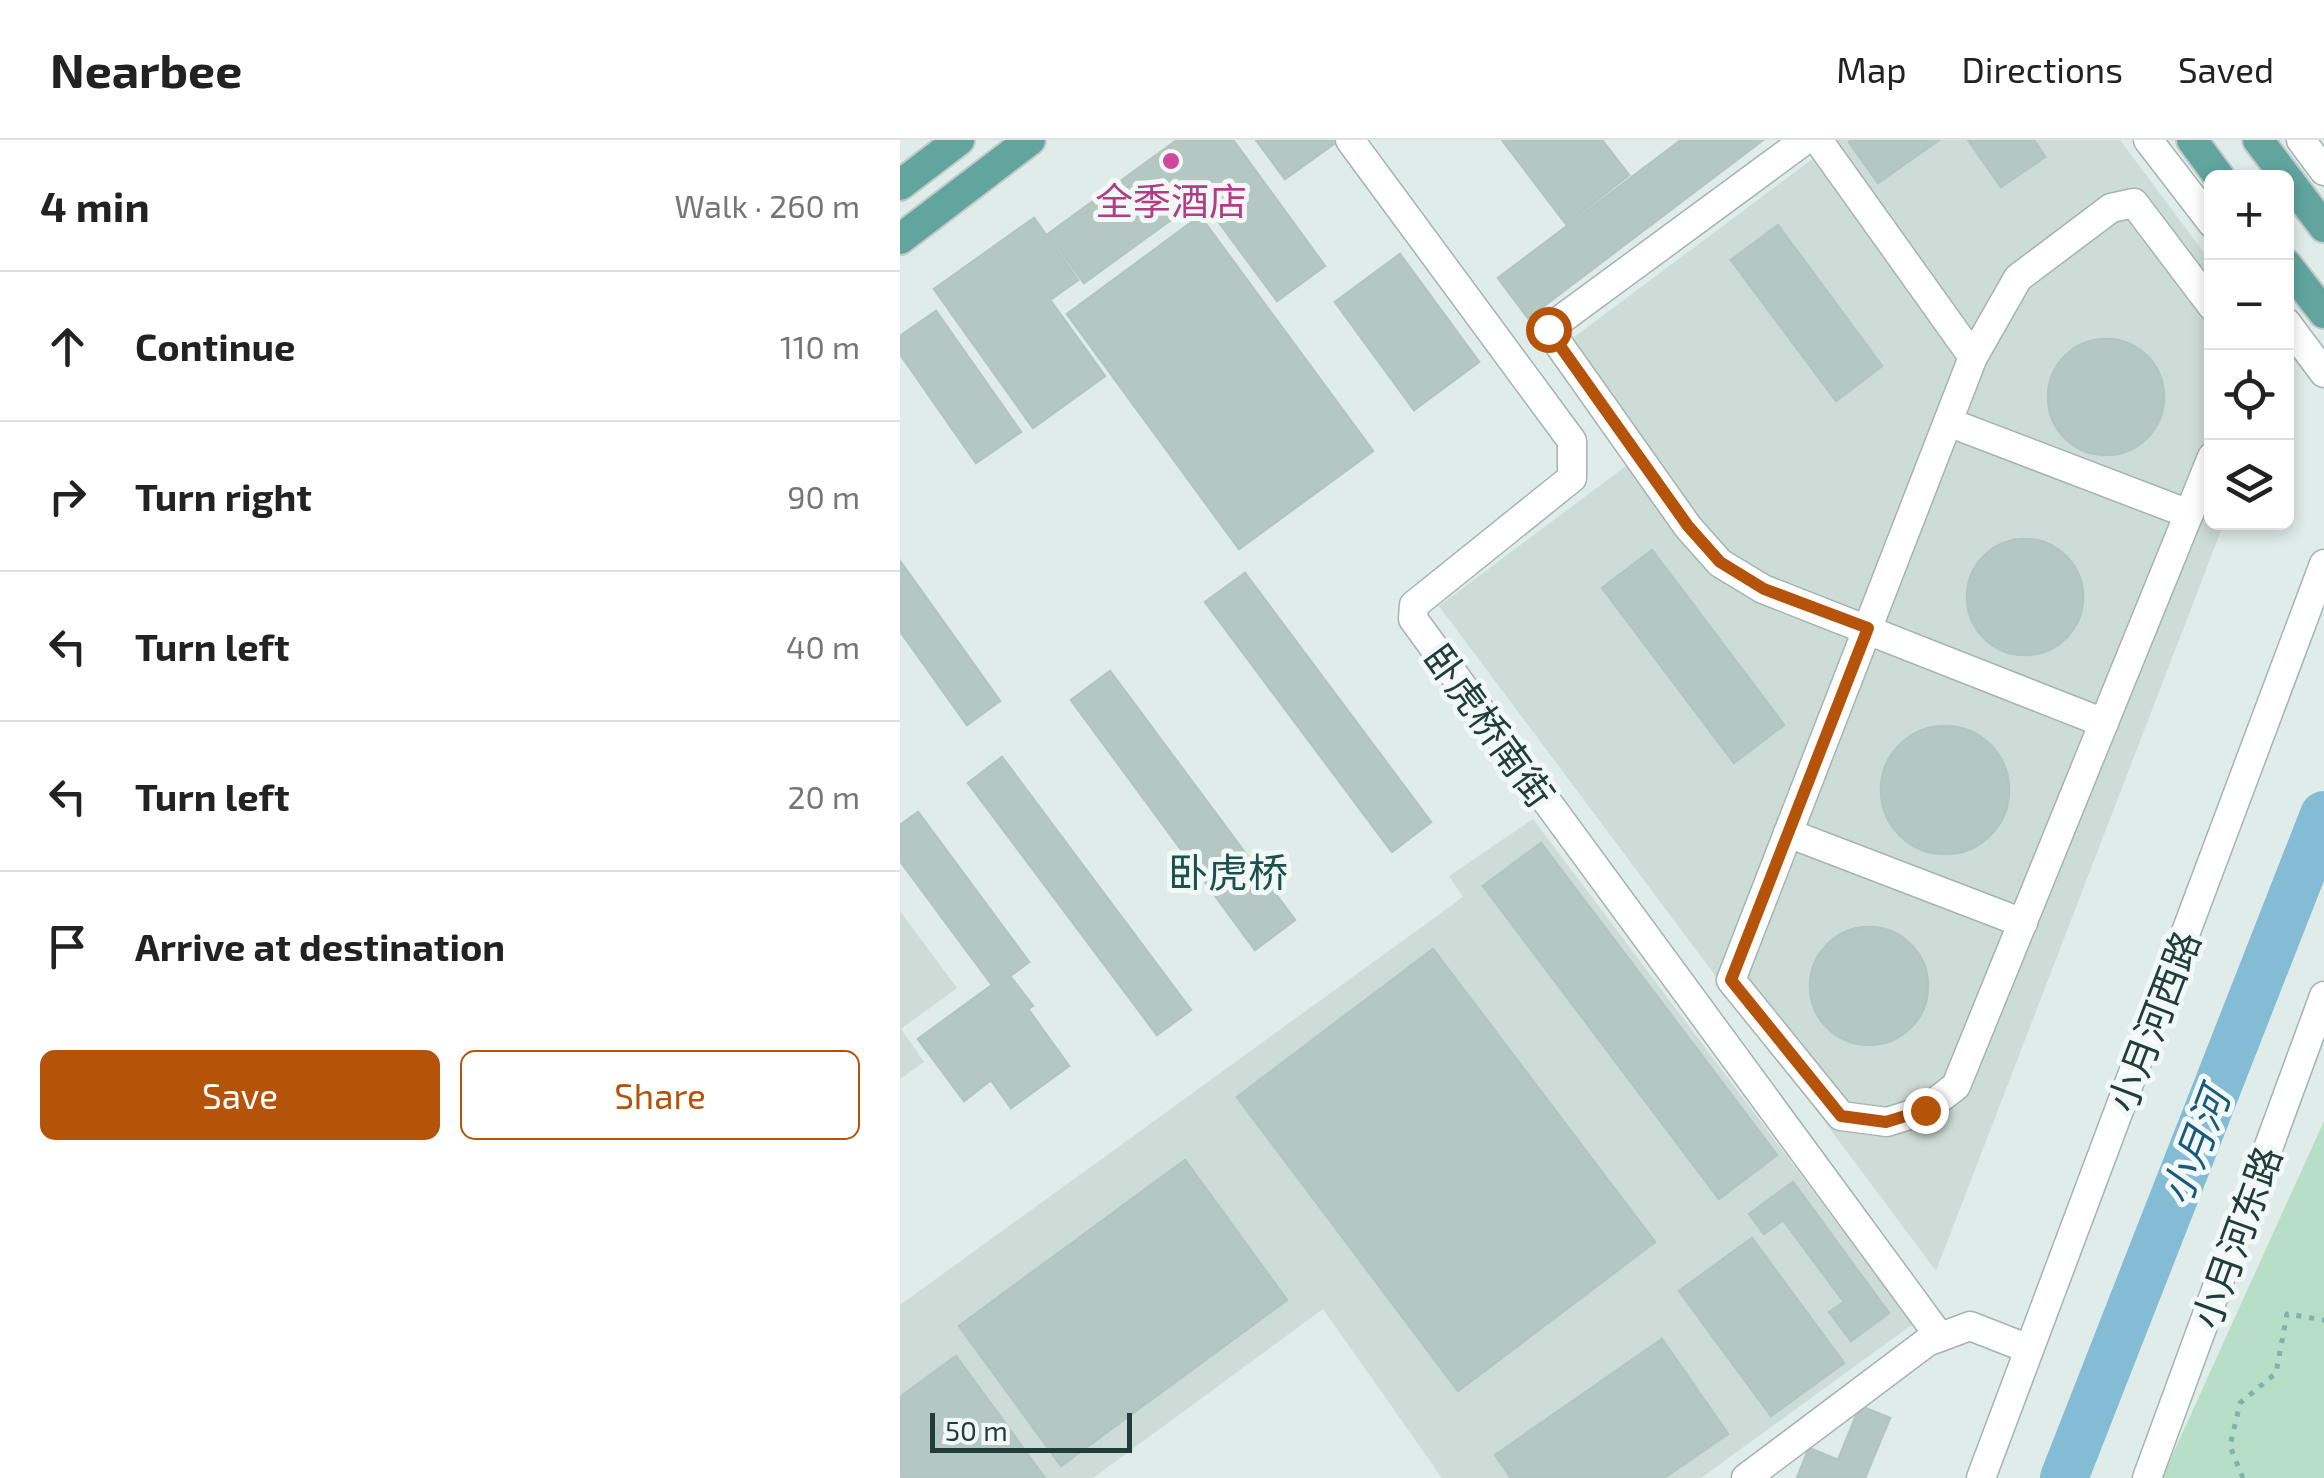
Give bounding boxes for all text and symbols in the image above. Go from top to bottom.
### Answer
text: Nearbee [50,40,242,98]
text: Map [1836,48,1907,90]
text: Directions [1962,48,2123,90]
text: Saved [2178,48,2274,90]
marker: 全季酒店 [1160,150,1182,172]
map controls [2204,170,2294,530]
button: + [2204,170,2294,260]
place label: 全季酒店 [1095,177,1247,223]
text: 4 min [40,180,150,230]
text: Walk · 260 m [674,186,860,224]
button: − [2204,260,2294,350]
route start [1526,307,1572,353]
icon: ahead [40,319,95,374]
text: Continue [135,323,295,369]
text: 110 m [780,327,860,365]
button: locate [2204,350,2294,440]
button: layers [2204,440,2294,530]
icon: right [40,469,95,524]
text: Turn right [135,473,312,519]
text: 90 m [787,477,860,515]
icon: left [40,619,95,674]
text: Turn left [135,623,290,669]
text: 40 m [786,627,860,665]
street label: 卧虎桥南街 [1416,635,1564,815]
icon: left [40,769,95,824]
text: Turn left [135,773,290,819]
text: 20 m [788,777,860,815]
district label: 卧虎桥 [1168,847,1288,895]
icon: arrive [40,919,95,974]
text: Arrive at destination [135,923,505,969]
street label: 小月河西路 [2097,924,2209,1118]
button: Save [40,1050,440,1140]
button: Share [460,1050,860,1140]
water label: 小月河 [2150,1075,2240,1211]
route end [1903,1088,1949,1134]
street label: 小月河东路 [2182,1140,2290,1334]
scale bar [930,1408,1132,1452]
text: 50 m [945,1413,1008,1447]

